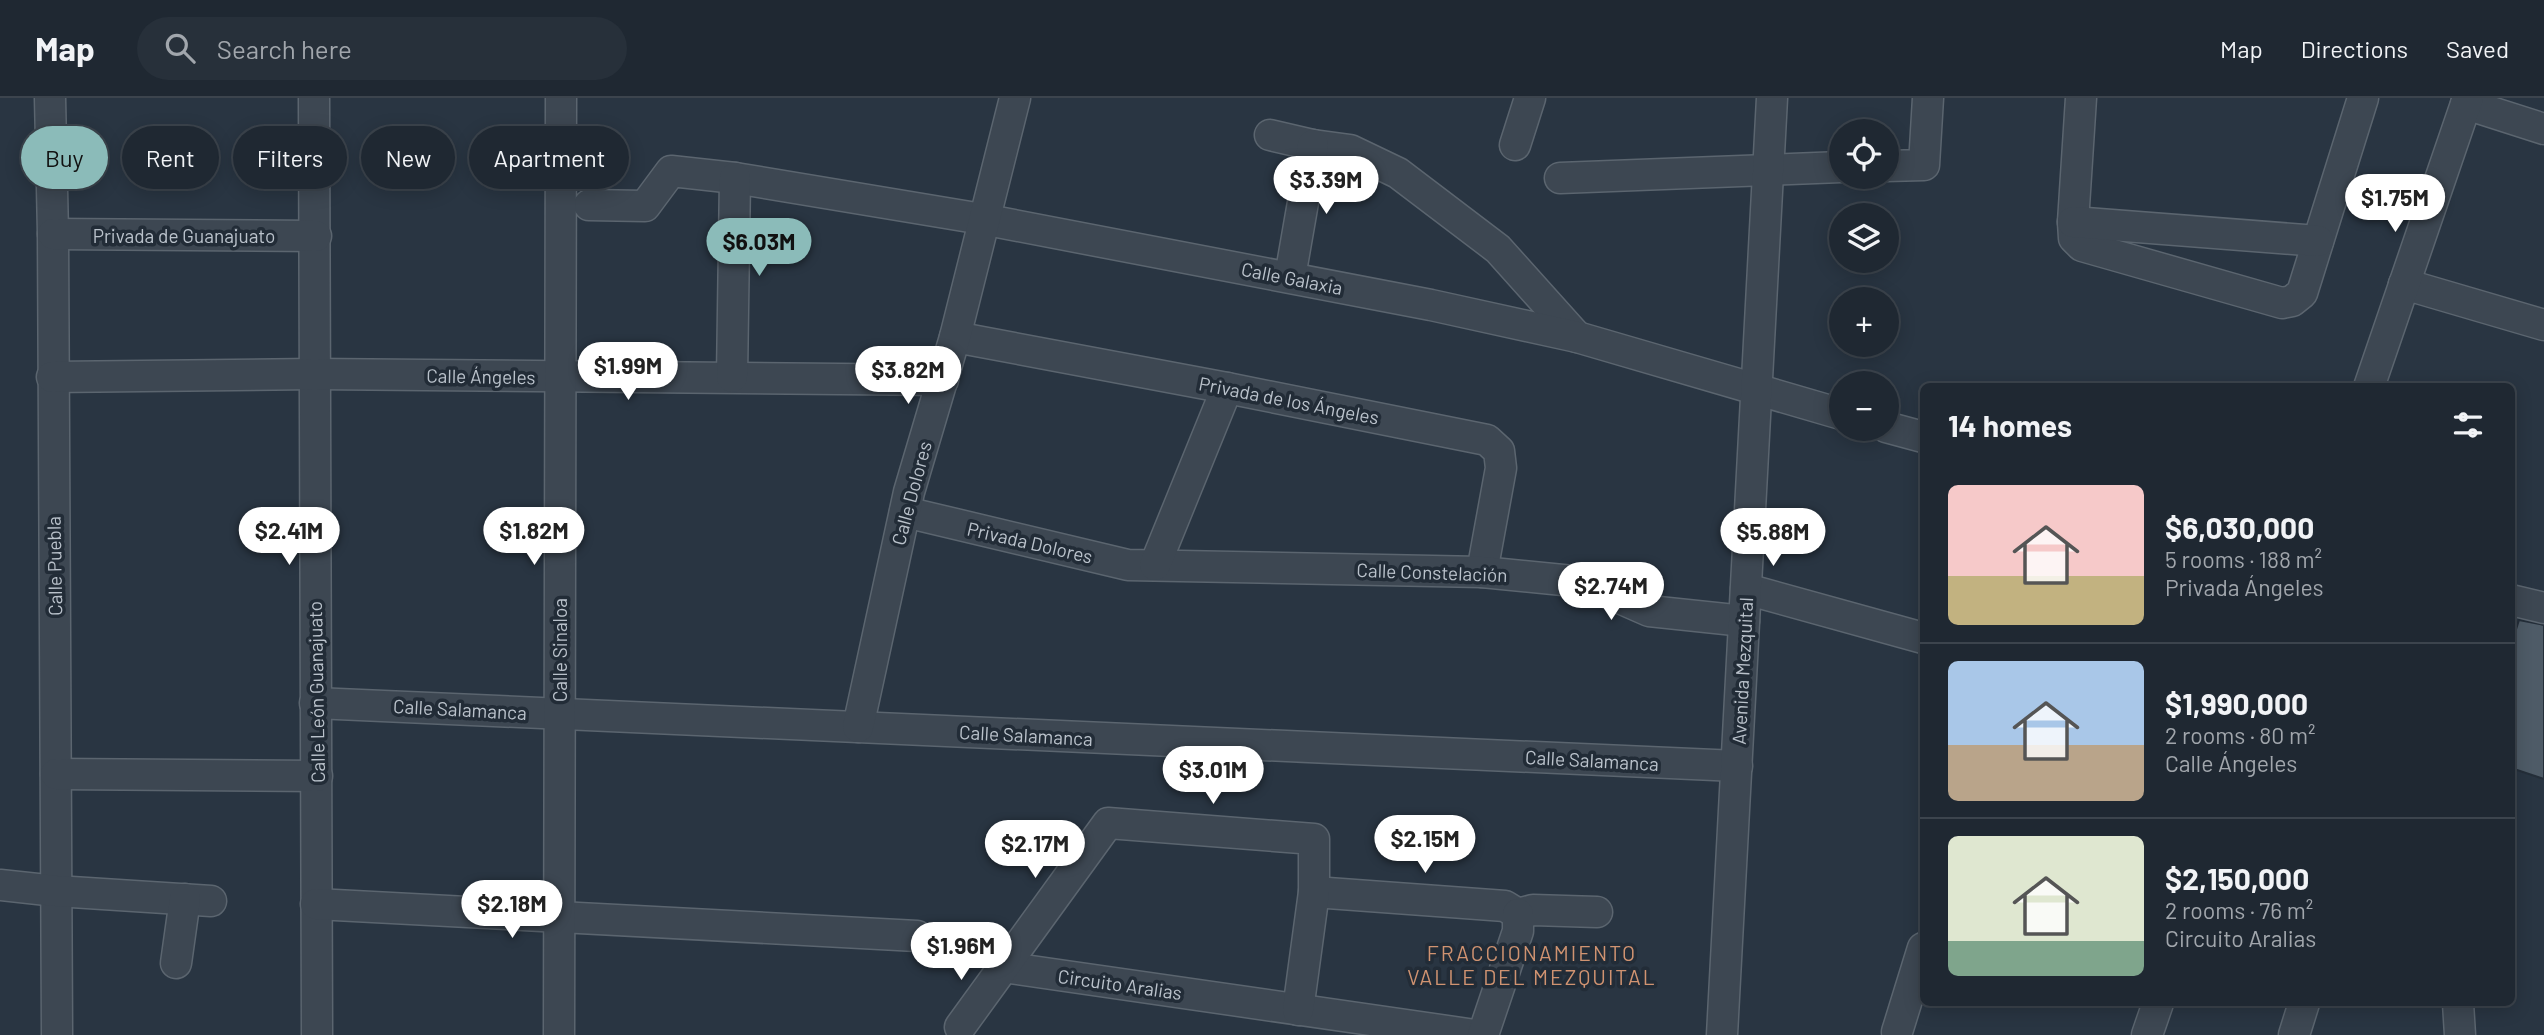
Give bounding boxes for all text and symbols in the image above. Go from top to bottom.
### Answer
search box [137,17,627,80]
text: Map [35,28,95,68]
icon: search [161,29,199,67]
text: Search here [217,33,352,64]
text: Map [2220,34,2263,63]
text: Directions [2301,34,2408,63]
text: Saved [2446,34,2509,63]
map controls [1829,119,1899,441]
button: locate [1829,119,1899,189]
chip: Buy [21,126,108,189]
chip: Rent [122,126,219,189]
chip: Filters [233,126,347,189]
chip: New [361,126,455,189]
chip: Apartment [469,126,629,189]
pin: $3.39M [1269,156,1383,216]
text: $3.39M [1290,165,1362,193]
pin: $1.75M [2338,174,2452,234]
text: $1.75M [2361,183,2429,211]
button: layers [1829,203,1899,273]
pin: $6.03M [702,218,816,278]
street label: Privada de Guanajuato [93,224,275,247]
text: $6.03M [722,227,796,255]
street label: Calle Galaxia [1239,257,1345,299]
button: + [1829,287,1899,357]
pin: $1.99M [571,342,685,402]
pin: $3.82M [851,346,965,406]
text: $1.99M [594,351,662,379]
text: $3.82M [871,355,945,383]
street label: Calle Ángeles [426,364,536,388]
street label: Privada de los Ángeles [1197,371,1381,429]
button: − [1829,371,1899,441]
icon: filters [2449,406,2487,444]
text: 14 homes [1948,407,2072,443]
street label: Calle Dolores [886,439,936,547]
pin: $2.41M [232,508,346,567]
pin: $1.82M [477,508,591,567]
pin: $5.88M [1716,508,1830,568]
text: $6,030,000 [2165,509,2314,545]
icon: home [2004,513,2088,597]
street label: Calle Puebla [42,516,66,616]
text: $2.41M [255,516,323,544]
text: $1.82M [499,516,569,544]
street label: Privada Dolores [965,516,1095,568]
text: $5.88M [1736,517,1810,545]
text: 5 rooms · 188 m² [2165,545,2322,573]
street label: Calle Constelación [1356,558,1508,586]
pin: $2.74M [1554,562,1668,622]
text: $2.74M [1574,571,1648,599]
text: Privada Ángeles [2165,573,2324,601]
street label: Avenida Mezquital [1727,597,1757,745]
street label: Calle Sinaloa [548,598,571,702]
street label: Calle León Guanajuato [303,601,329,783]
text: $1,990,000 [2165,685,2308,721]
icon: home [2004,689,2088,773]
street label: Calle Salamanca [393,694,527,724]
street label: Calle Salamanca [959,720,1093,750]
text: 2 rooms · 80 m² [2165,721,2315,749]
street label: Calle Salamanca [1525,745,1659,775]
pin: $3.01M [1156,746,1270,806]
text: Calle Ángeles [2165,749,2297,777]
text: $3.01M [1179,755,1247,783]
pin: $2.15M [1368,816,1482,875]
pin: $2.17M [978,820,1092,880]
text: $2.15M [1390,824,1460,852]
text: $2.17M [1001,829,1069,857]
text: $2,150,000 [2165,860,2309,896]
icon: home [2004,864,2088,948]
pin: $2.18M [455,880,569,940]
text: $2.18M [477,889,547,917]
text: 2 rooms · 76 m² [2165,896,2313,924]
pin: $1.96M [904,922,1018,982]
text: Circuito Aralias [2165,924,2316,952]
text: $1.96M [927,931,995,959]
district label: FRACCIONAMIENTO VALLE DEL MEZQUITAL [1407,940,1657,989]
street label: Circuito Aralias [1056,964,1184,1004]

